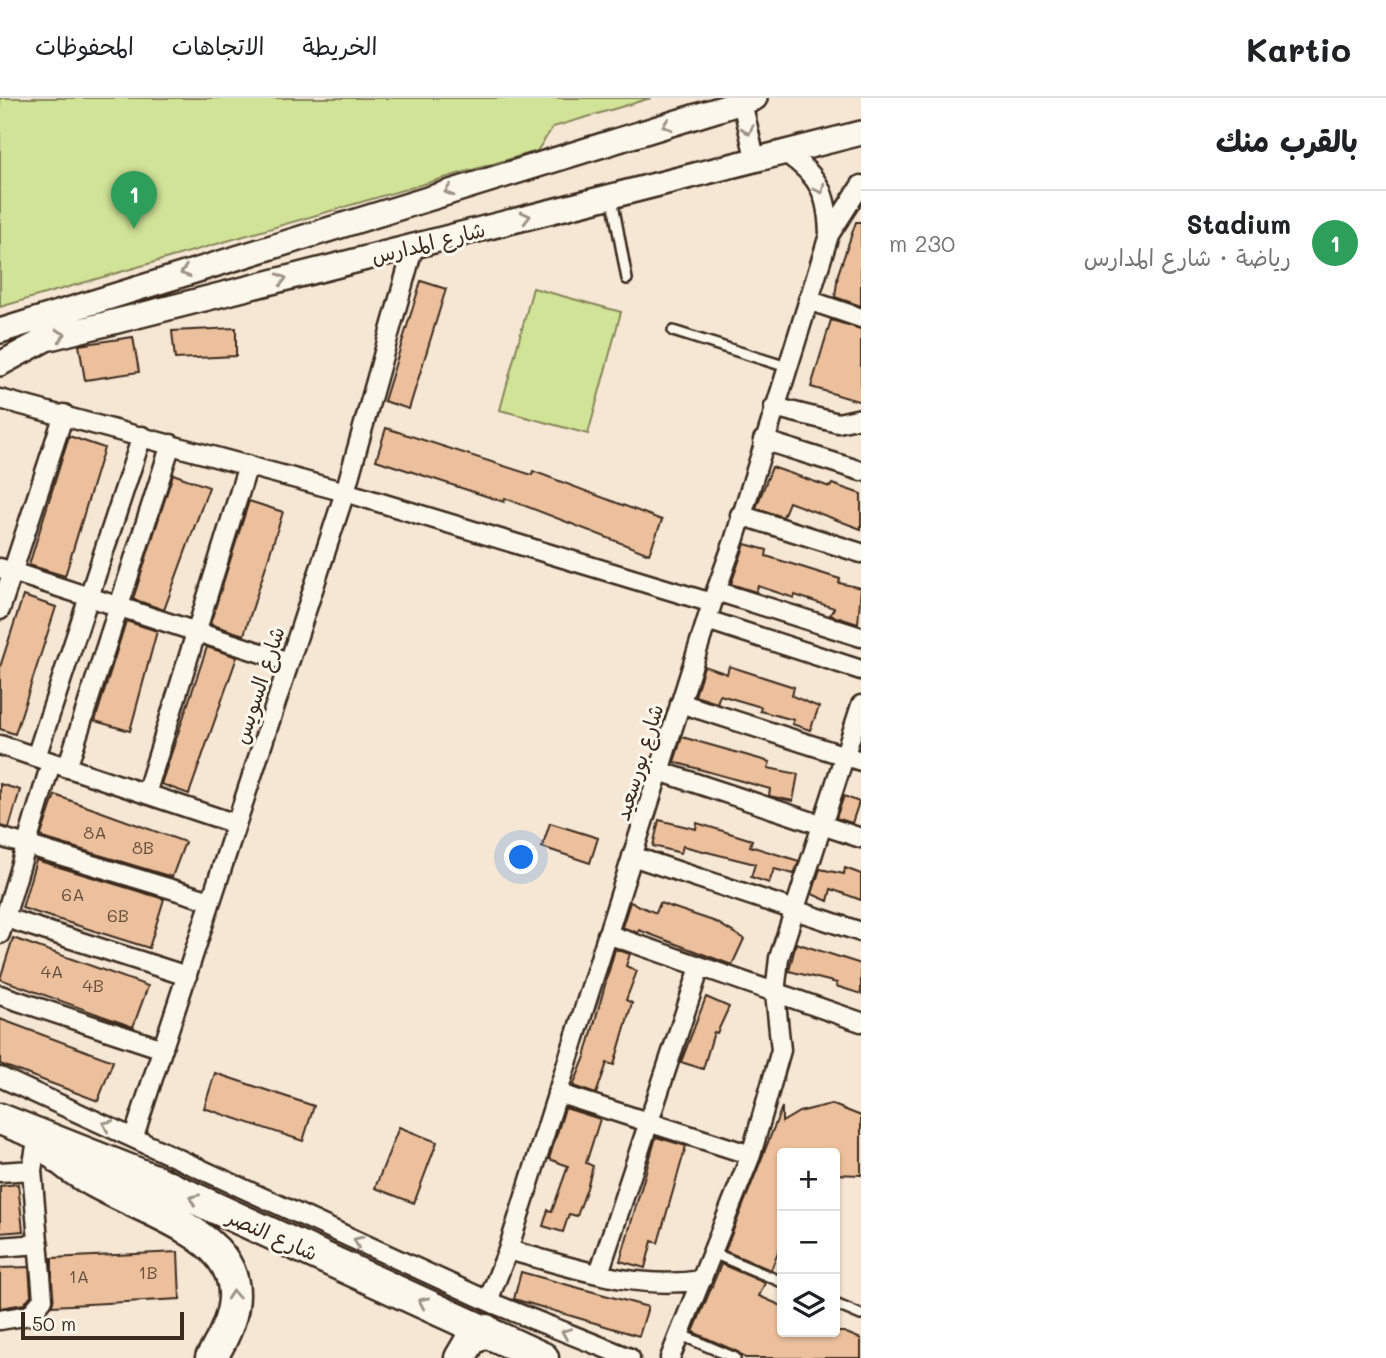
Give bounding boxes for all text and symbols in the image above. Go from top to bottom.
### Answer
text: Kartio [1246,27,1351,70]
text: المحفوظات [35,30,134,61]
text: الاتجاهات [172,30,265,61]
text: الخريطة [303,30,377,61]
one-way arrow [661,116,673,131]
text: بالقرب منك [1216,120,1358,160]
one-way arrow [740,124,754,136]
pin: 1 [111,171,157,229]
one-way arrow [811,181,825,194]
one-way arrow [443,183,456,197]
text: Stadium [1186,207,1291,241]
one-way arrow [520,211,532,226]
street label: شارع المدارس [368,215,488,272]
text: 230 m [889,228,955,258]
text: 1 [1330,228,1340,258]
text: رياضة · شارع المدارس [1084,242,1291,272]
one-way arrow [179,264,191,278]
one-way arrow [275,273,287,287]
one-way arrow [55,329,67,343]
street label: شارع السويس [226,623,293,748]
street label: شارع بورسعيد [608,701,671,824]
house number: 8A [83,820,107,844]
house number: 8B [132,835,154,859]
your location [504,840,538,874]
house number: 6A [61,882,85,906]
house number: 6B [107,903,129,927]
house number: 4A [40,959,64,983]
house number: 4B [82,973,104,997]
one-way arrow [102,1119,115,1133]
map controls [777,1148,840,1337]
button: + [777,1148,840,1211]
one-way arrow [189,1193,201,1207]
street label: شارع النصر [221,1201,322,1269]
button: − [777,1211,840,1274]
one-way arrow [353,1235,365,1249]
house number: 1B [138,1260,158,1284]
house number: 1A [69,1264,89,1288]
button: layers [777,1274,840,1337]
one-way arrow [226,1289,241,1300]
one-way arrow [418,1296,431,1310]
scale bar [21,1309,184,1341]
text: 50 m [32,1311,76,1336]
one-way arrow [561,1327,573,1341]

